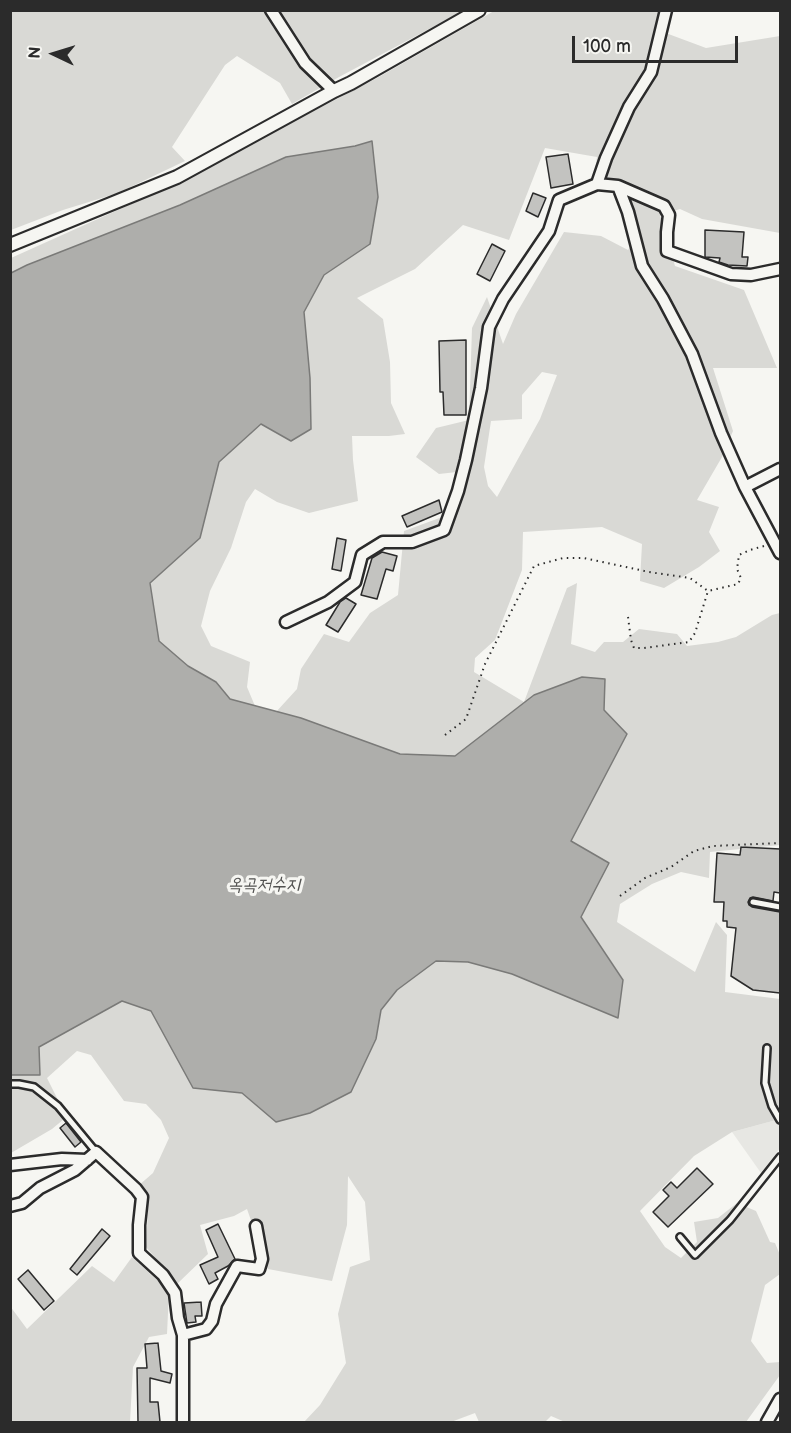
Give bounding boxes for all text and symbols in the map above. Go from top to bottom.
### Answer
north arrow [24,24,84,84]
scale bar [575,24,742,62]
text: 100 m [583,36,631,57]
text: N [26,46,45,59]
water label: 옥곡저수지 [228,874,300,896]

